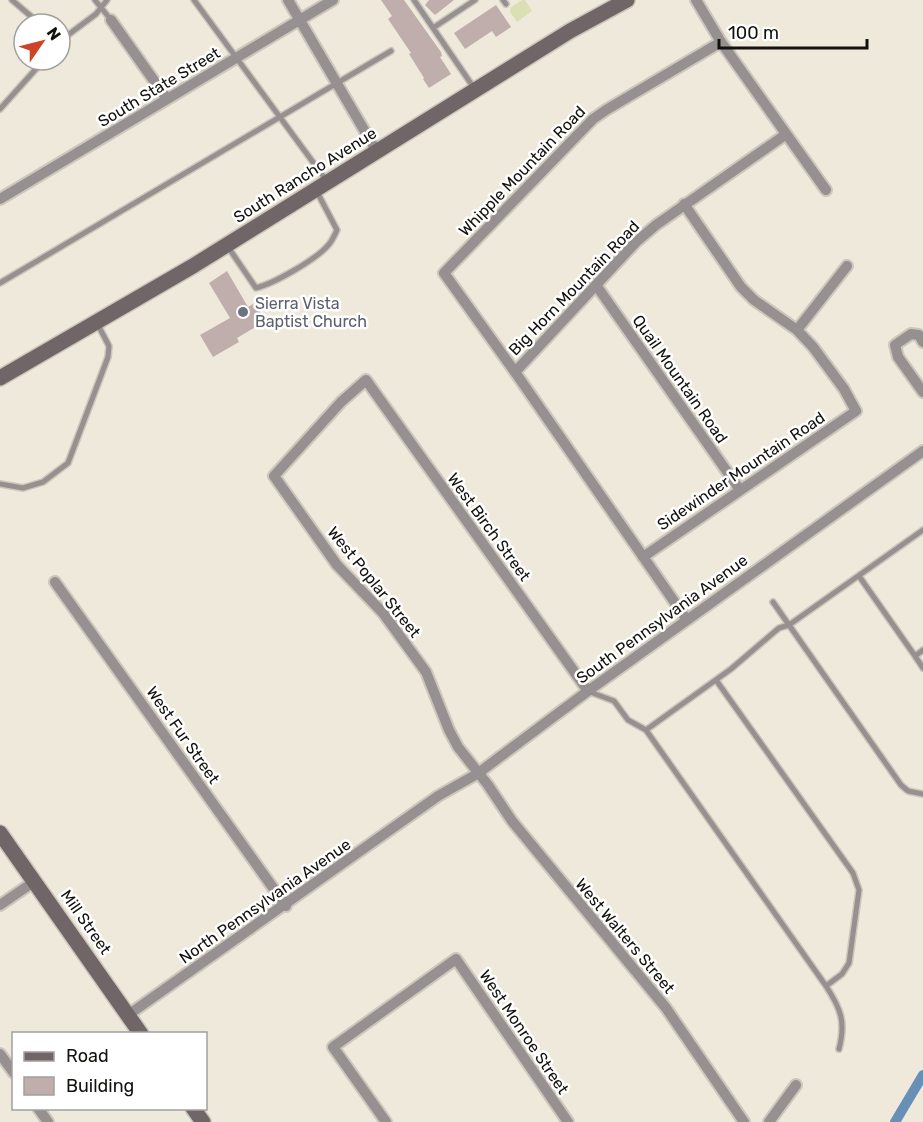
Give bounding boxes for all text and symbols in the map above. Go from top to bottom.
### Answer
north arrow [12,12,72,72]
scale bar [719,12,868,50]
text: 100 m [728,22,779,44]
text: N [43,24,65,44]
street label: South State Street [95,43,223,131]
street label: Whipple Mountain Road [455,102,589,240]
street label: South Rancho Avenue [230,123,380,227]
street label: Big Horn Mountain Road [505,217,643,359]
place label: Sierra Vista Baptist Church [255,294,367,331]
marker: Sierra Vista Baptist Church [236,305,250,319]
street label: Quail Mountain Road [628,311,732,447]
street label: Sidewinder Mountain Road [654,408,828,534]
street label: West Birch Street [443,469,535,585]
street label: West Poplar Street [323,523,425,641]
street label: South Pennsylvania Avenue [573,550,751,688]
street label: West Fur Street [142,683,224,787]
street label: North Pennsylvania Avenue [176,834,354,967]
street label: West Walters Street [571,875,679,997]
street label: Mill Street [57,886,115,958]
street label: West Monroe Street [475,966,573,1098]
legend [12,1032,207,1110]
text: Road [66,1045,109,1067]
text: Building [66,1075,134,1097]

